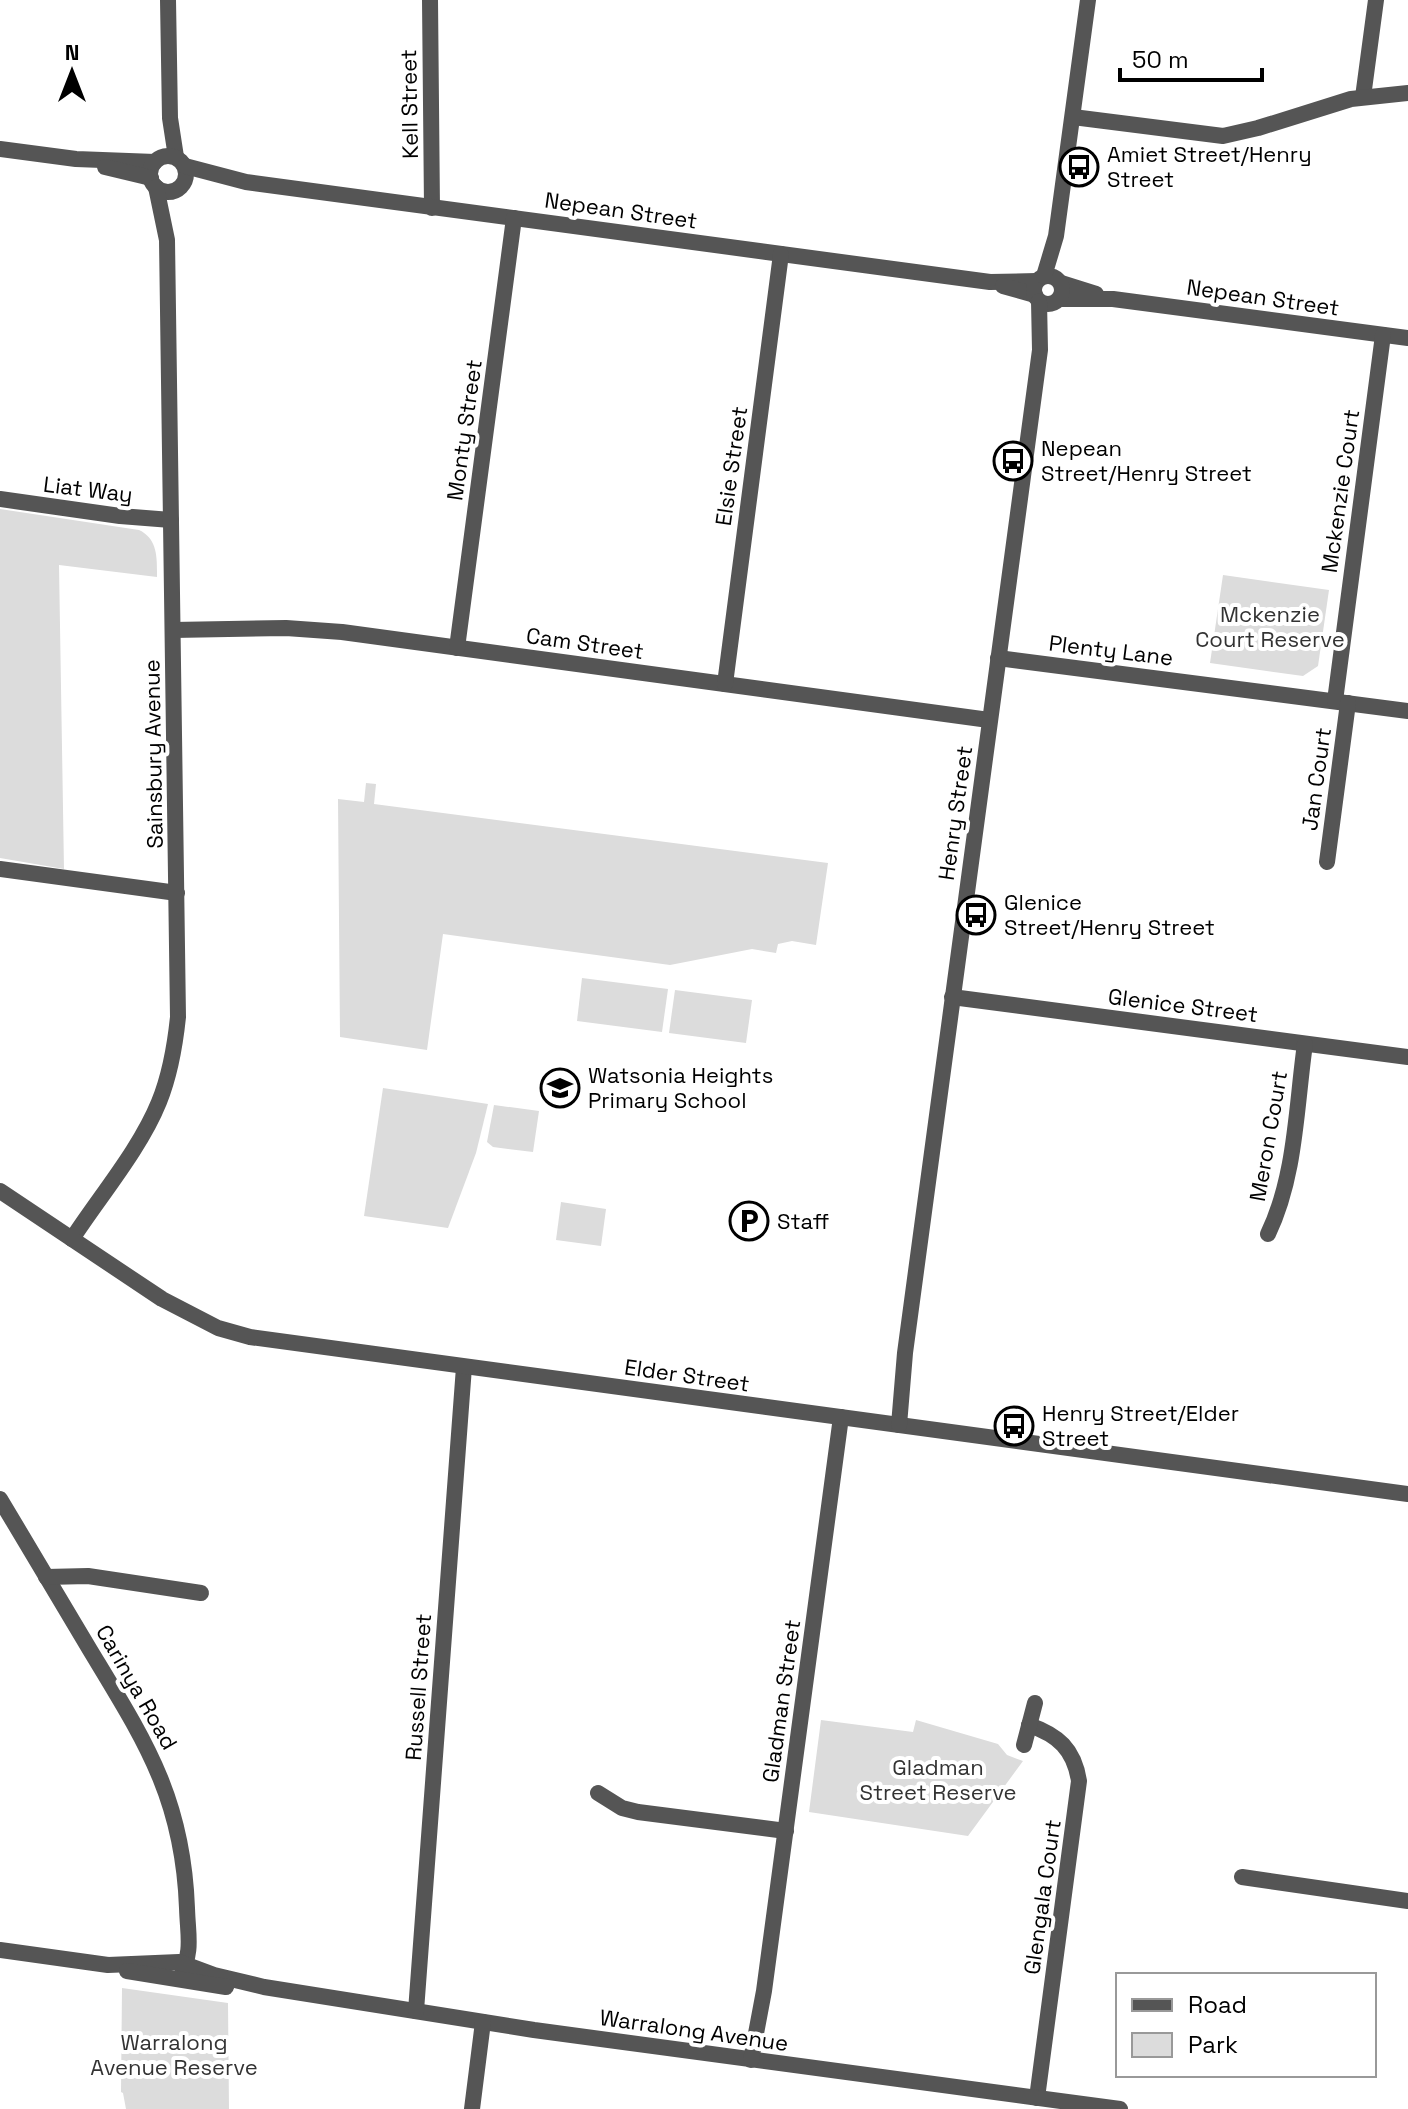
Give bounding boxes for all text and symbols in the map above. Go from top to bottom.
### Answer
north arrow [32,32,112,112]
scale bar [1120,32,1262,82]
text: N [65,38,79,66]
text: 50 m [1132,44,1189,75]
street label: Kell Street [394,49,424,159]
place label: Amiet Street/Henry Street [1107,140,1312,193]
bus stop icon: Amiet Street/Henry Street [1058,146,1100,188]
street label: Nepean Street [543,185,699,235]
street label: Nepean Street [1185,272,1341,322]
street label: Monty Street [440,358,488,502]
street label: Elsie Street [709,404,753,528]
street label: Mckenzie Court [1315,407,1365,575]
place label: Nepean Street/Henry Street [1041,434,1252,487]
bus stop icon: Nepean Street/Henry Street [992,440,1034,482]
street label: Liat Way [42,470,134,508]
park label: Mckenzie Court Reserve [1195,600,1345,653]
street label: Cam Street [524,621,646,665]
street label: Plenty Lane [1047,628,1175,672]
street label: Sainsbury Avenue [137,659,169,849]
street label: Jan Court [1295,726,1337,832]
street label: Henry Street [932,744,978,882]
place label: Glenice Street/Henry Street [1004,888,1215,941]
bus stop icon: Glenice Street/Henry Street [955,894,997,936]
street label: Glenice Street [1106,982,1260,1028]
place label: Watsonia Heights Primary School [588,1061,773,1114]
school or university icon: Watsonia Heights Primary School [539,1067,581,1109]
street label: Meron Court [1243,1068,1293,1204]
parking icon: Staff [728,1200,770,1242]
place label: Staff [777,1207,829,1235]
street label: Elder Street [623,1352,751,1398]
place label: Henry Street/Elder Street [1042,1399,1239,1452]
bus stop icon: Henry Street/Elder Street [993,1405,1035,1447]
street label: Russell Street [399,1613,437,1761]
street label: Gladman Street [756,1618,806,1784]
street label: Carinya Road [90,1620,184,1754]
park label: Gladman Street Reserve [859,1753,1017,1806]
street label: Glengala Court [1017,1818,1067,1976]
legend [1116,1973,1376,2077]
text: Road [1188,1989,1247,2020]
street label: Warralong Avenue [598,2003,790,2057]
park label: Warralong Avenue Reserve [90,2028,258,2081]
text: Park [1188,2029,1238,2060]

